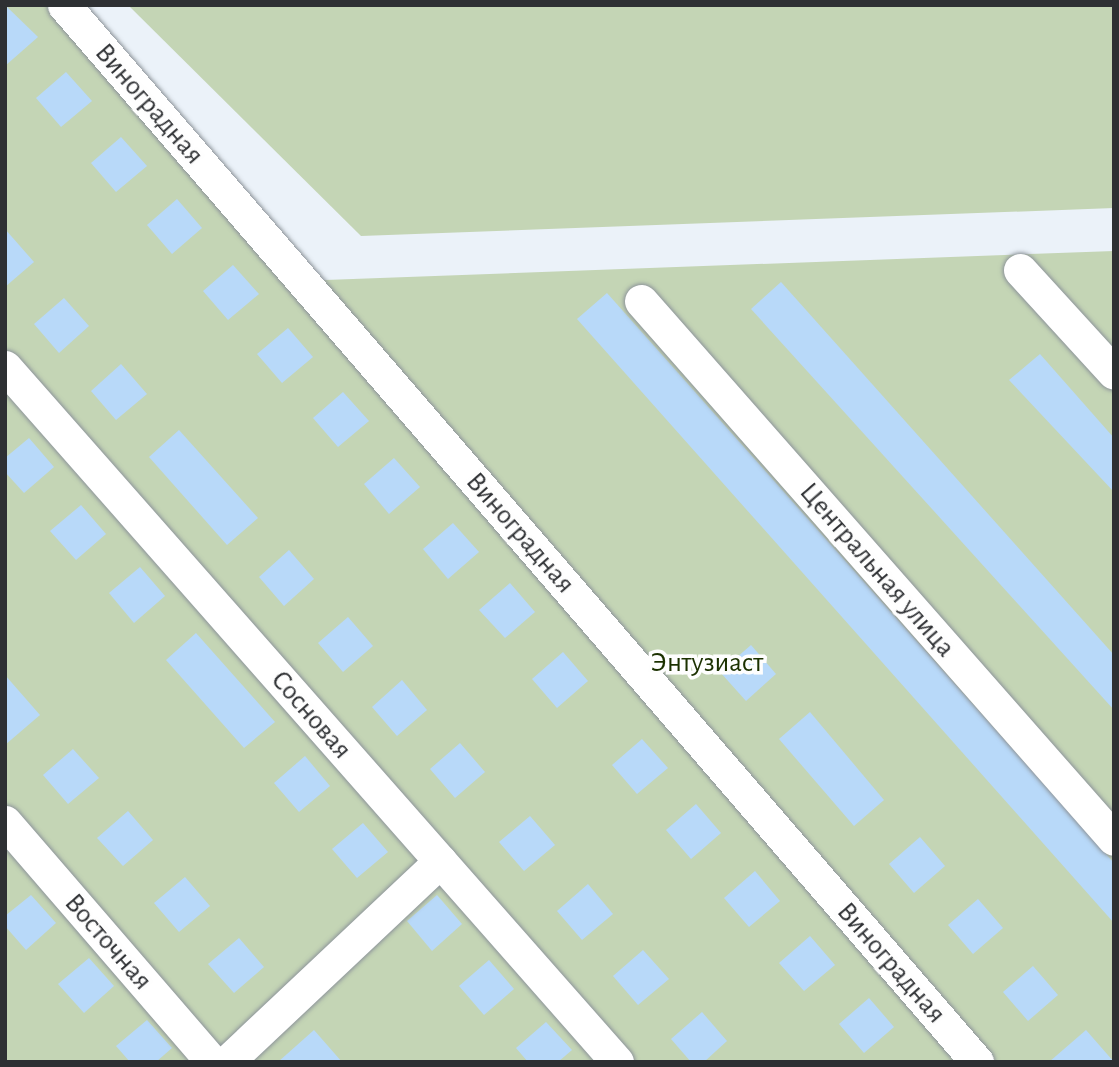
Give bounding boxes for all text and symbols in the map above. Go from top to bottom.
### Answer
street label: Виноградная [87,37,211,171]
street label: Виноградная [458,466,582,600]
street label: Центральная улица [792,476,962,664]
park label: Энтузиаст [651,646,763,680]
street label: Сосновая [263,664,359,766]
street label: Восточная [57,887,159,997]
street label: Виноградная [829,896,953,1030]

